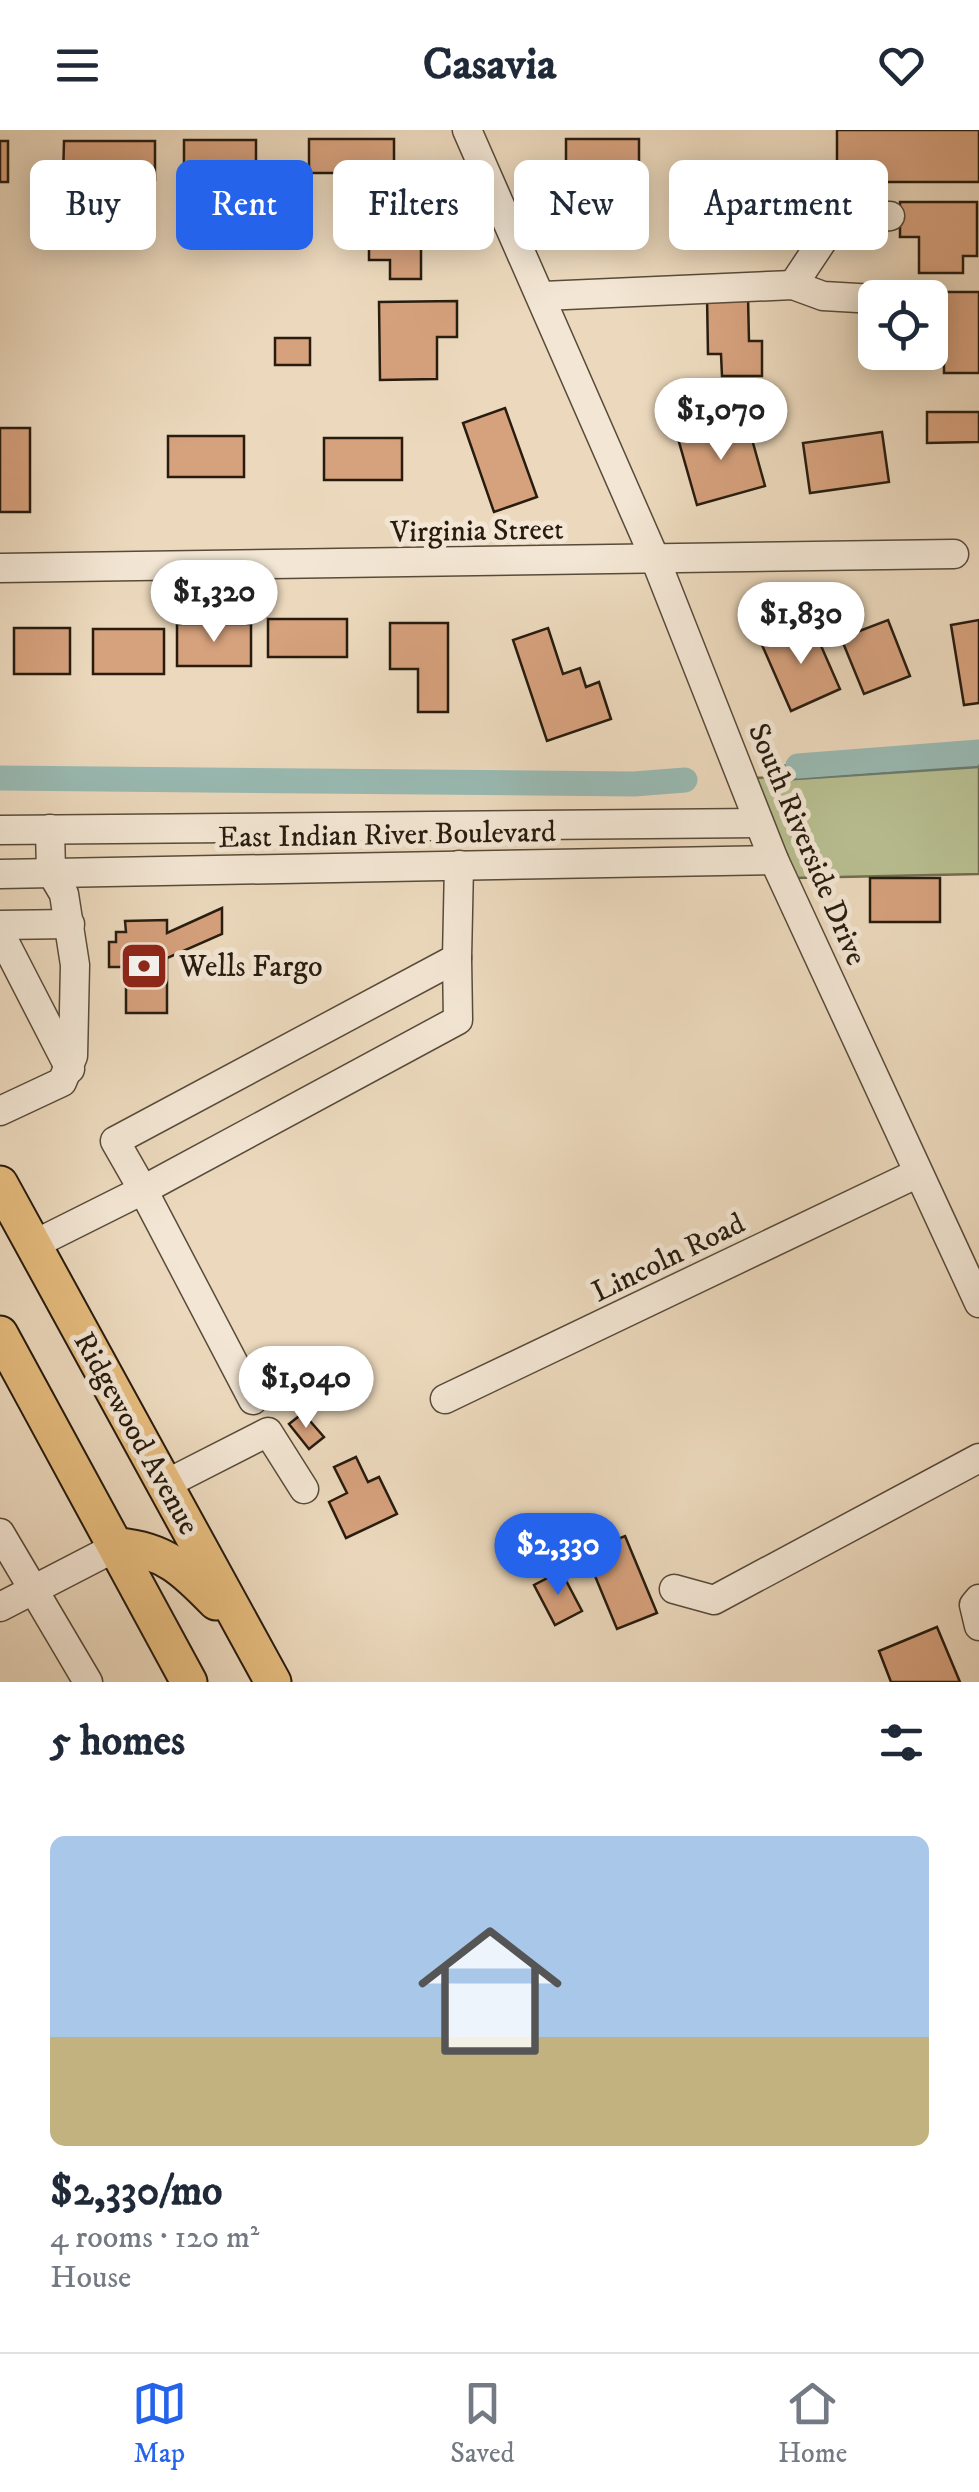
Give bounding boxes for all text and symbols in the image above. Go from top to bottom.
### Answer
text: Casavia [423,37,556,93]
icon: menu [50,38,105,93]
icon: heart [874,38,929,93]
chip: Buy [30,160,156,250]
chip: Rent [176,160,313,250]
chip: Filters [333,160,494,250]
chip: New [514,160,649,250]
chip: Apartment [669,160,888,250]
map controls [858,280,948,370]
button: locate [858,280,948,370]
pin: $1,070 [640,378,802,463]
text: $1,070 [676,390,766,430]
street label: Virginia Street [389,511,564,552]
pin: $1,320 [133,560,295,645]
text: $1,320 [173,572,255,612]
pin: $1,830 [720,582,882,667]
text: $1,830 [760,594,843,634]
street label: South Riverside Drive [739,718,874,971]
street label: East Indian River Boulevard [218,814,556,857]
bank icon: Wells Fargo [118,940,170,992]
place label: Wells Fargo [178,949,323,986]
street label: Lincoln Road [586,1205,751,1311]
street label: Ridgewood Avenue [65,1326,207,1541]
pin: $1,040 [225,1346,387,1431]
text: $1,040 [261,1358,351,1398]
pin: $2,330 [477,1513,639,1598]
text: $2,330 [516,1525,600,1565]
icon: filters [874,1715,929,1770]
text: 5 homes [50,1716,185,1768]
icon: home [400,1901,580,2081]
text: $2,330/mo [50,2166,223,2218]
text: 4 rooms · 120 m² [50,2218,259,2258]
text: House [50,2258,131,2298]
tab: Map [132,2376,187,2471]
tab: Saved [450,2376,515,2471]
tab: Home [778,2376,847,2471]

